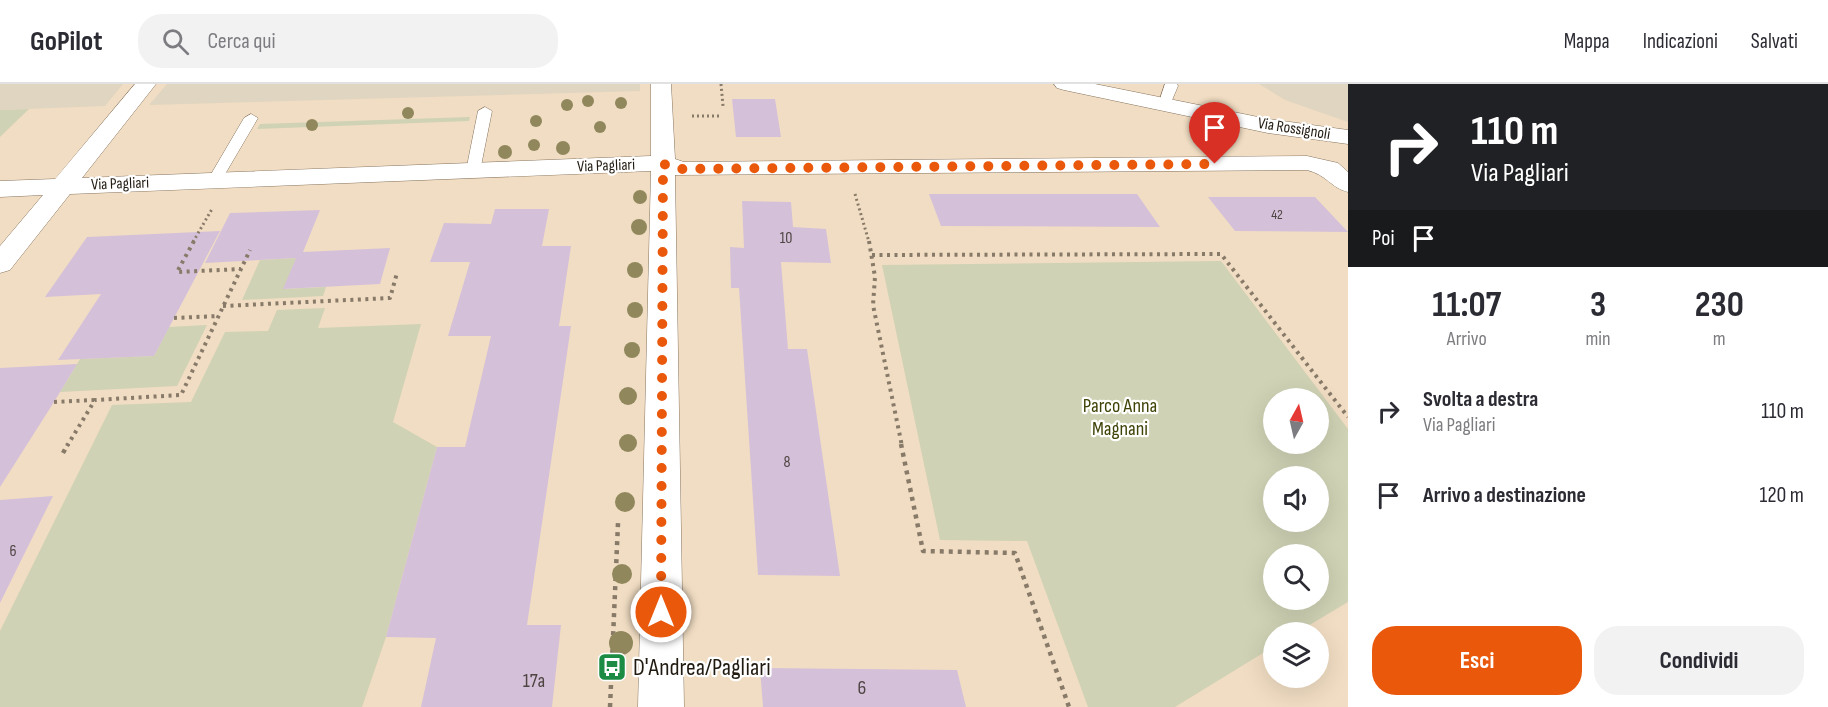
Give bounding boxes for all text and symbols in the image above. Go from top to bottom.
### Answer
search box [138,14,558,68]
text: GoPilot [30,25,102,58]
icon: search [159,25,192,58]
text: Cerca qui [207,28,276,55]
text: Mappa [1564,29,1610,54]
text: Indicazioni [1643,29,1718,54]
text: Salvati [1751,29,1798,54]
pin [1189,102,1240,164]
text: 110 m [1471,106,1558,157]
icon: right [1372,108,1450,186]
icon: arrive [1198,111,1231,144]
street label: Via Rossignoli [1256,114,1332,144]
street label: Via Pagliari [577,155,635,177]
text: Via Pagliari [1471,157,1569,189]
street label: Via Pagliari [91,173,149,195]
house number: 42 [1271,206,1283,223]
icon: arrive [1407,222,1440,255]
text: Poi [1372,225,1395,252]
house number: 10 [780,229,792,248]
text: 11:07 [1432,284,1501,327]
text: 3 [1590,284,1606,327]
text: 230 [1695,284,1744,327]
text: Arrivo [1447,327,1487,351]
text: min [1585,327,1611,351]
text: m [1713,327,1726,351]
text: Svolta a destra [1423,386,1538,413]
north arrow [1263,388,1329,454]
map controls [1263,388,1329,688]
park label: Parco Anna Magnani [1083,394,1157,441]
icon: right [1372,395,1405,428]
text: 110 m [1761,398,1804,425]
text: Via Pagliari [1423,413,1495,437]
house number: 8 [783,453,791,472]
button: sound [1263,466,1329,532]
icon: arrive [1372,479,1405,512]
text: Arrivo a destinazione [1423,482,1586,509]
text: 120 m [1760,482,1804,509]
house number: 6 [9,542,17,561]
button: search [1263,544,1329,610]
position arrow [629,580,693,644]
button: layers [1263,622,1329,688]
button: Esci [1372,626,1582,695]
button: Condividi [1594,626,1804,695]
bus stop icon: D'Andrea/Pagliari [596,651,628,683]
place label: D'Andrea/Pagliari [633,653,771,682]
house number: 17a [523,669,545,693]
house number: 6 [858,676,866,700]

